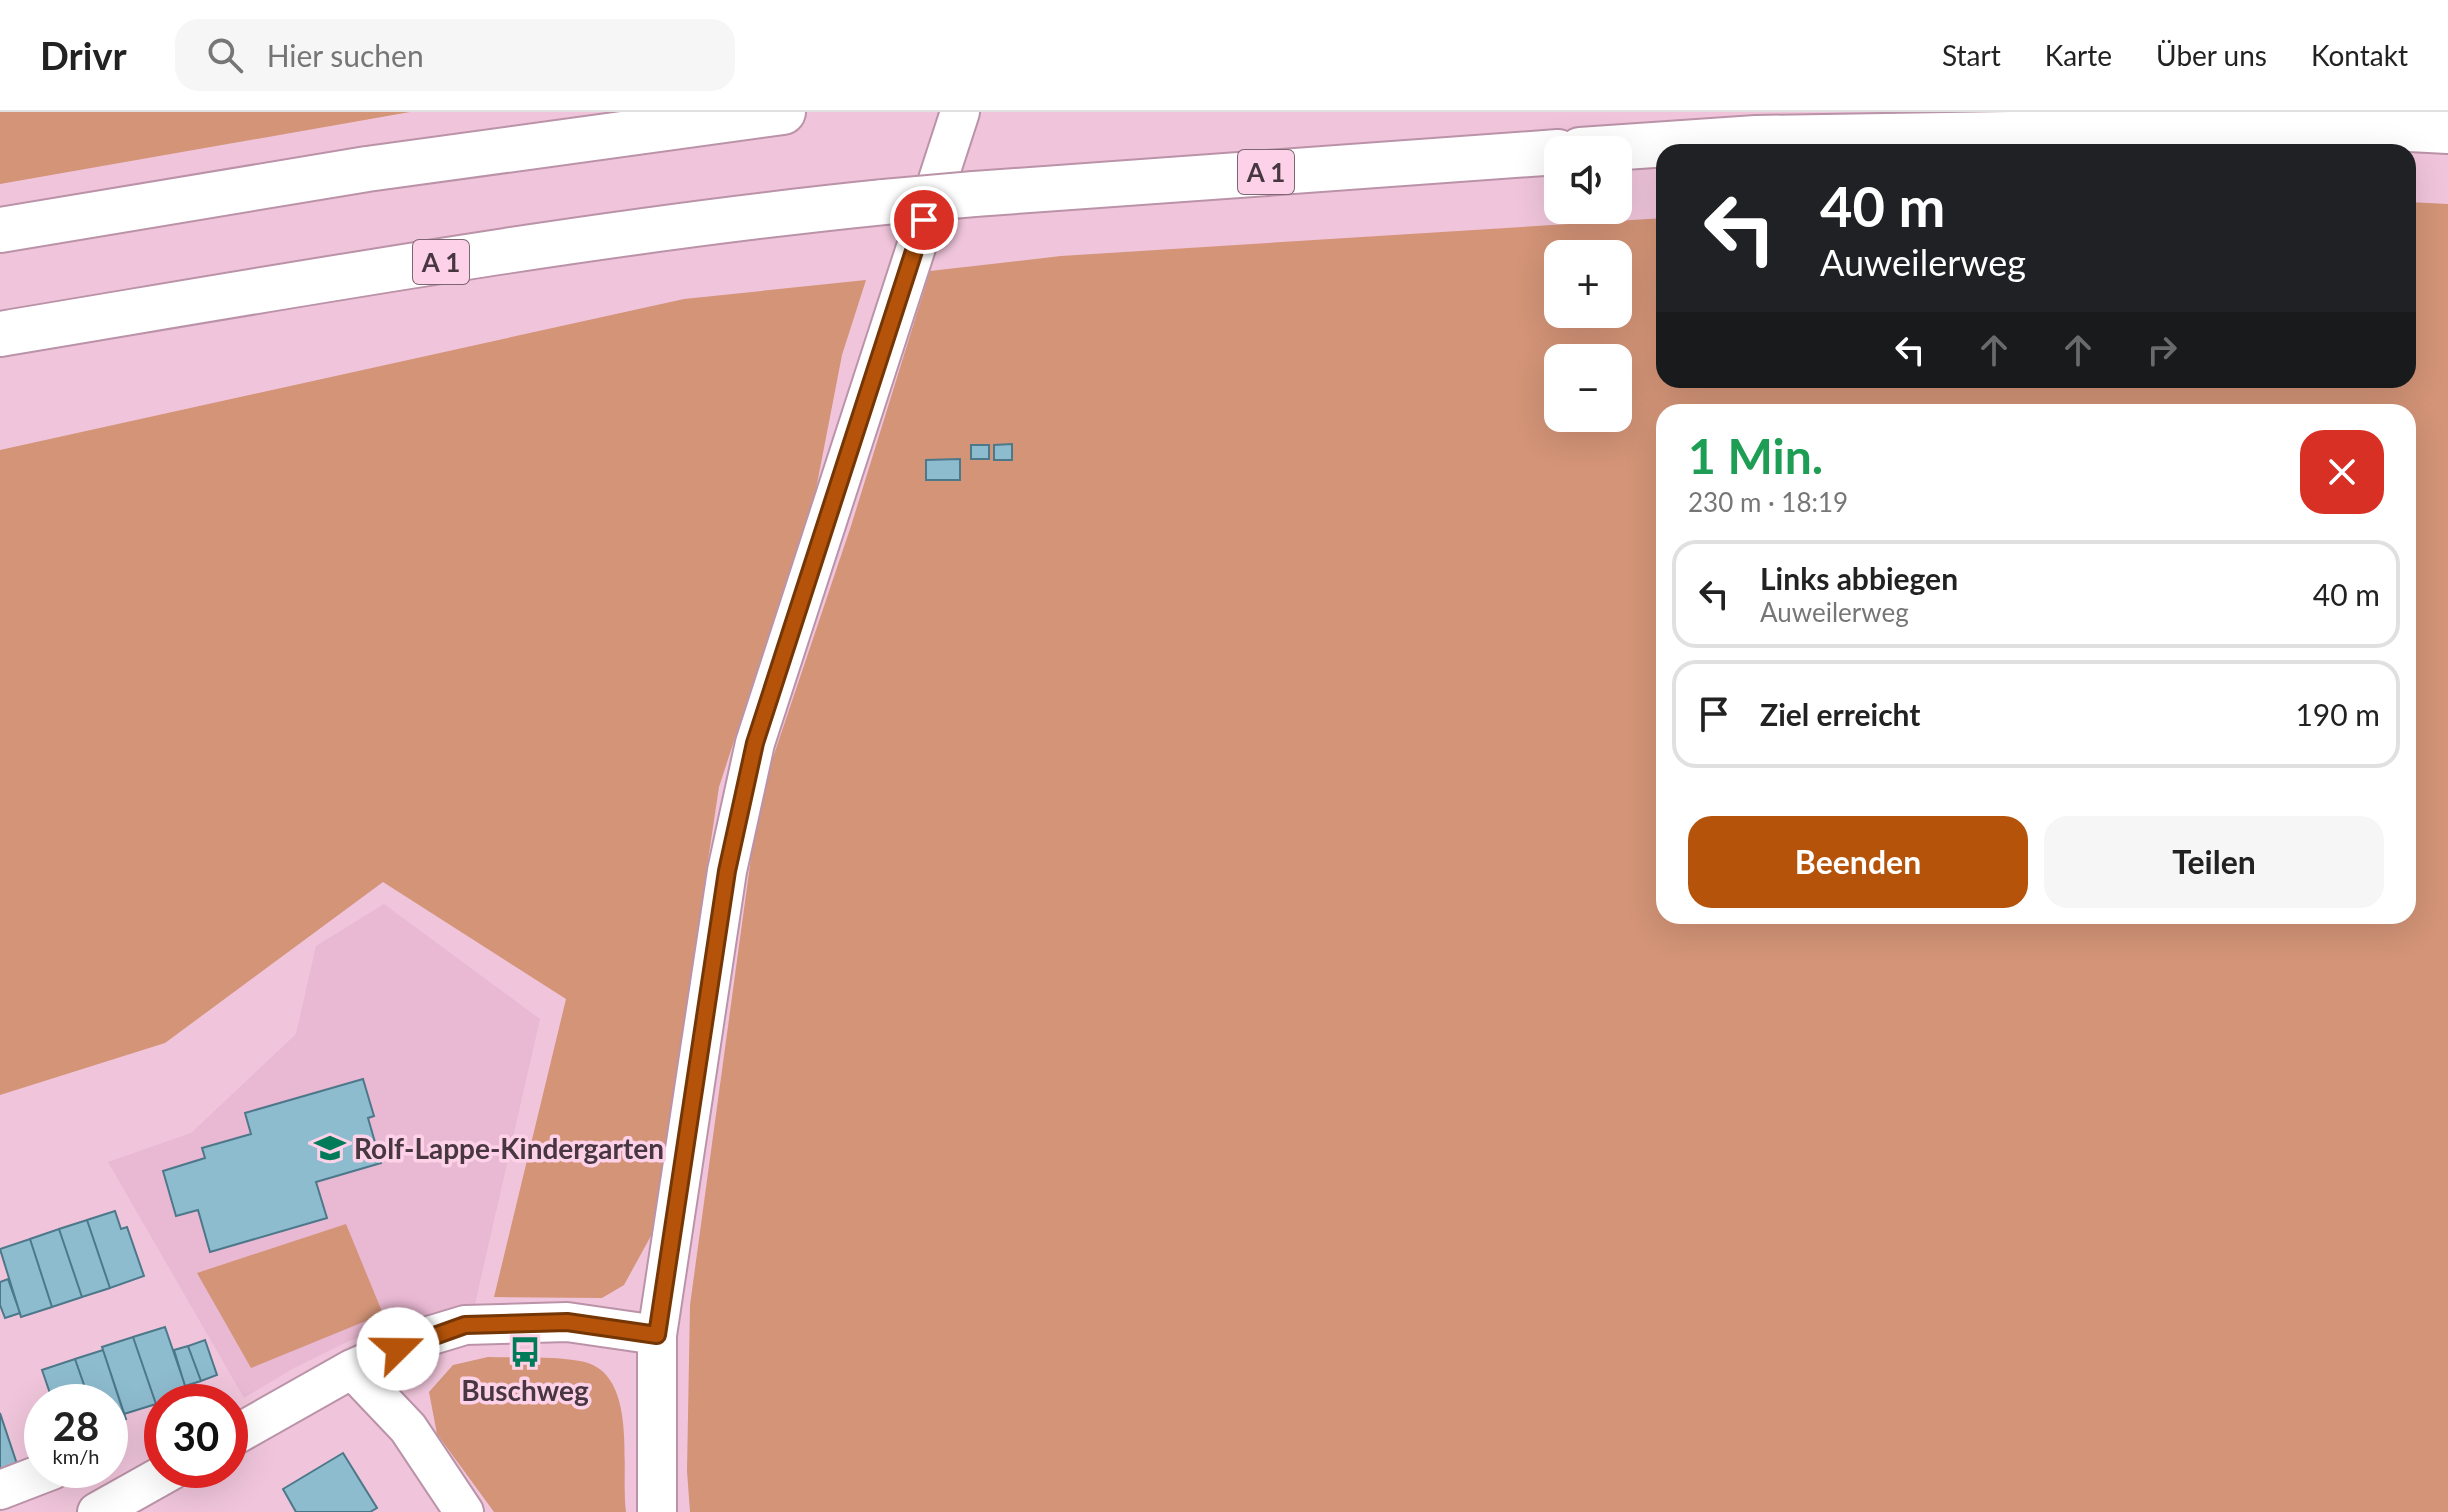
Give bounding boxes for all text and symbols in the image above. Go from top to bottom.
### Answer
search box [175,19,735,91]
text: Drivr [40,32,127,78]
icon: search [203,33,247,77]
text: Hier suchen [267,37,424,73]
text: Start [1942,38,2001,72]
text: Karte [2045,38,2112,72]
text: Über uns [2156,38,2267,72]
text: Kontakt [2311,38,2408,72]
map controls [1544,136,1632,432]
button: sound [1544,136,1632,224]
road number: A 1 [1238,150,1294,194]
text: 40 m [1820,172,1945,239]
icon: left [1688,176,1792,280]
pin [890,186,958,254]
icon: arrive [902,198,946,242]
road number: A 1 [413,240,469,284]
button: + [1544,240,1632,328]
text: Auweilerweg [1820,240,2026,284]
icon: left [1888,328,1932,372]
icon: ahead [1972,328,2016,372]
icon: ahead [2056,328,2100,372]
icon: right [2140,328,2184,372]
button: − [1544,344,1632,432]
text: 1 Min. [1688,427,1823,484]
button: close [2300,430,2384,514]
text: 230 m · 18:19 [1688,486,1848,518]
text: Links abbiegen [1760,560,1958,596]
icon: left [1692,572,1736,616]
text: 40 m [2313,576,2380,612]
text: Auweilerweg [1760,596,1909,628]
icon: arrive [1692,692,1736,736]
text: Ziel erreicht [1760,696,1920,732]
text: 190 m [2295,696,2380,732]
button: Beenden [1688,816,2028,908]
button: Teilen [2044,816,2384,908]
school or university icon: Rolf-Lappe-Kindergarten [313,1131,347,1165]
place label: Rolf-Lappe-Kindergarten [354,1131,664,1165]
position arrow [356,1307,440,1391]
bus stop icon: Buschweg [508,1335,542,1369]
place label: Buschweg [461,1373,589,1407]
speed limit sign: 30 [144,1384,248,1488]
text: 28 [53,1402,99,1450]
text: km/h [53,1444,99,1468]

